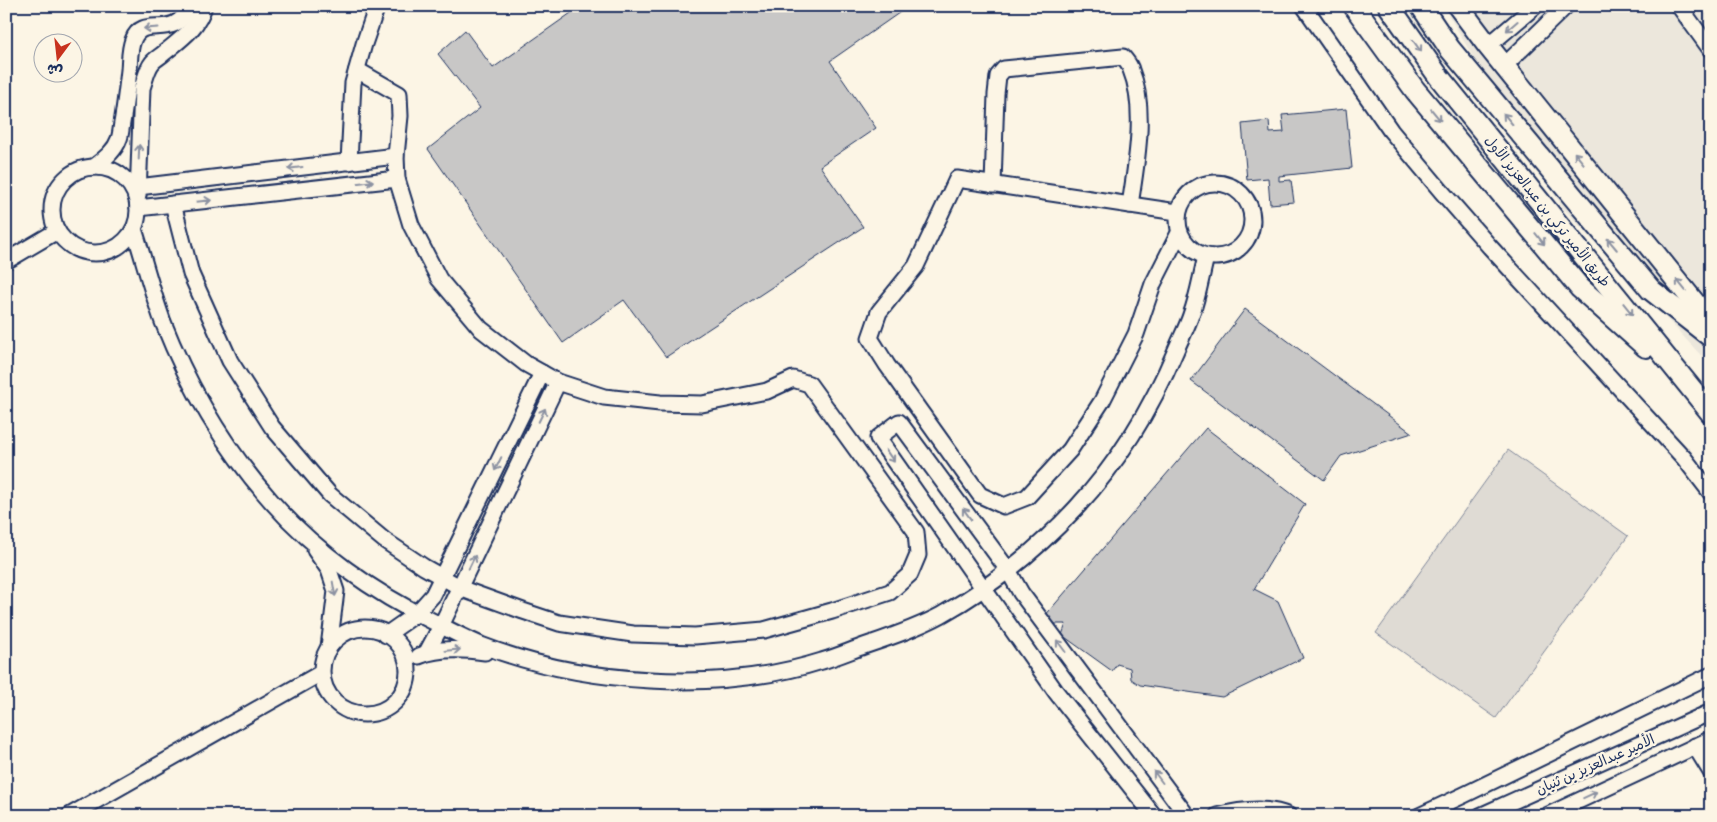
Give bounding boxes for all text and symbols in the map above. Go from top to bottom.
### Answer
one-way arrow [1505,21,1518,32]
one-way arrow [143,23,159,33]
north arrow [32,32,82,82]
one-way arrow [1412,39,1422,53]
text: ش [45,60,64,80]
one-way arrow [1430,108,1441,121]
one-way arrow [1503,112,1514,125]
street label: طريق الأمير تركي بن عبدالعزيز الأول [1478,132,1615,293]
one-way arrow [135,144,144,160]
one-way arrow [1573,152,1584,165]
one-way arrow [287,163,303,173]
one-way arrow [357,177,373,187]
one-way arrow [196,196,212,206]
one-way arrow [1535,233,1546,246]
one-way arrow [1607,237,1618,250]
one-way arrow [1675,278,1686,291]
one-way arrow [1623,302,1634,315]
one-way arrow [538,408,547,423]
one-way arrow [885,449,895,463]
one-way arrow [492,456,502,471]
one-way arrow [961,508,972,521]
one-way arrow [468,555,477,570]
one-way arrow [329,581,339,597]
one-way arrow [1056,639,1066,653]
one-way arrow [445,645,461,655]
street label: الأمير عبدالعزيز بن ثنيان [1533,730,1657,798]
one-way arrow [1153,770,1163,784]
one-way arrow [1582,790,1597,800]

